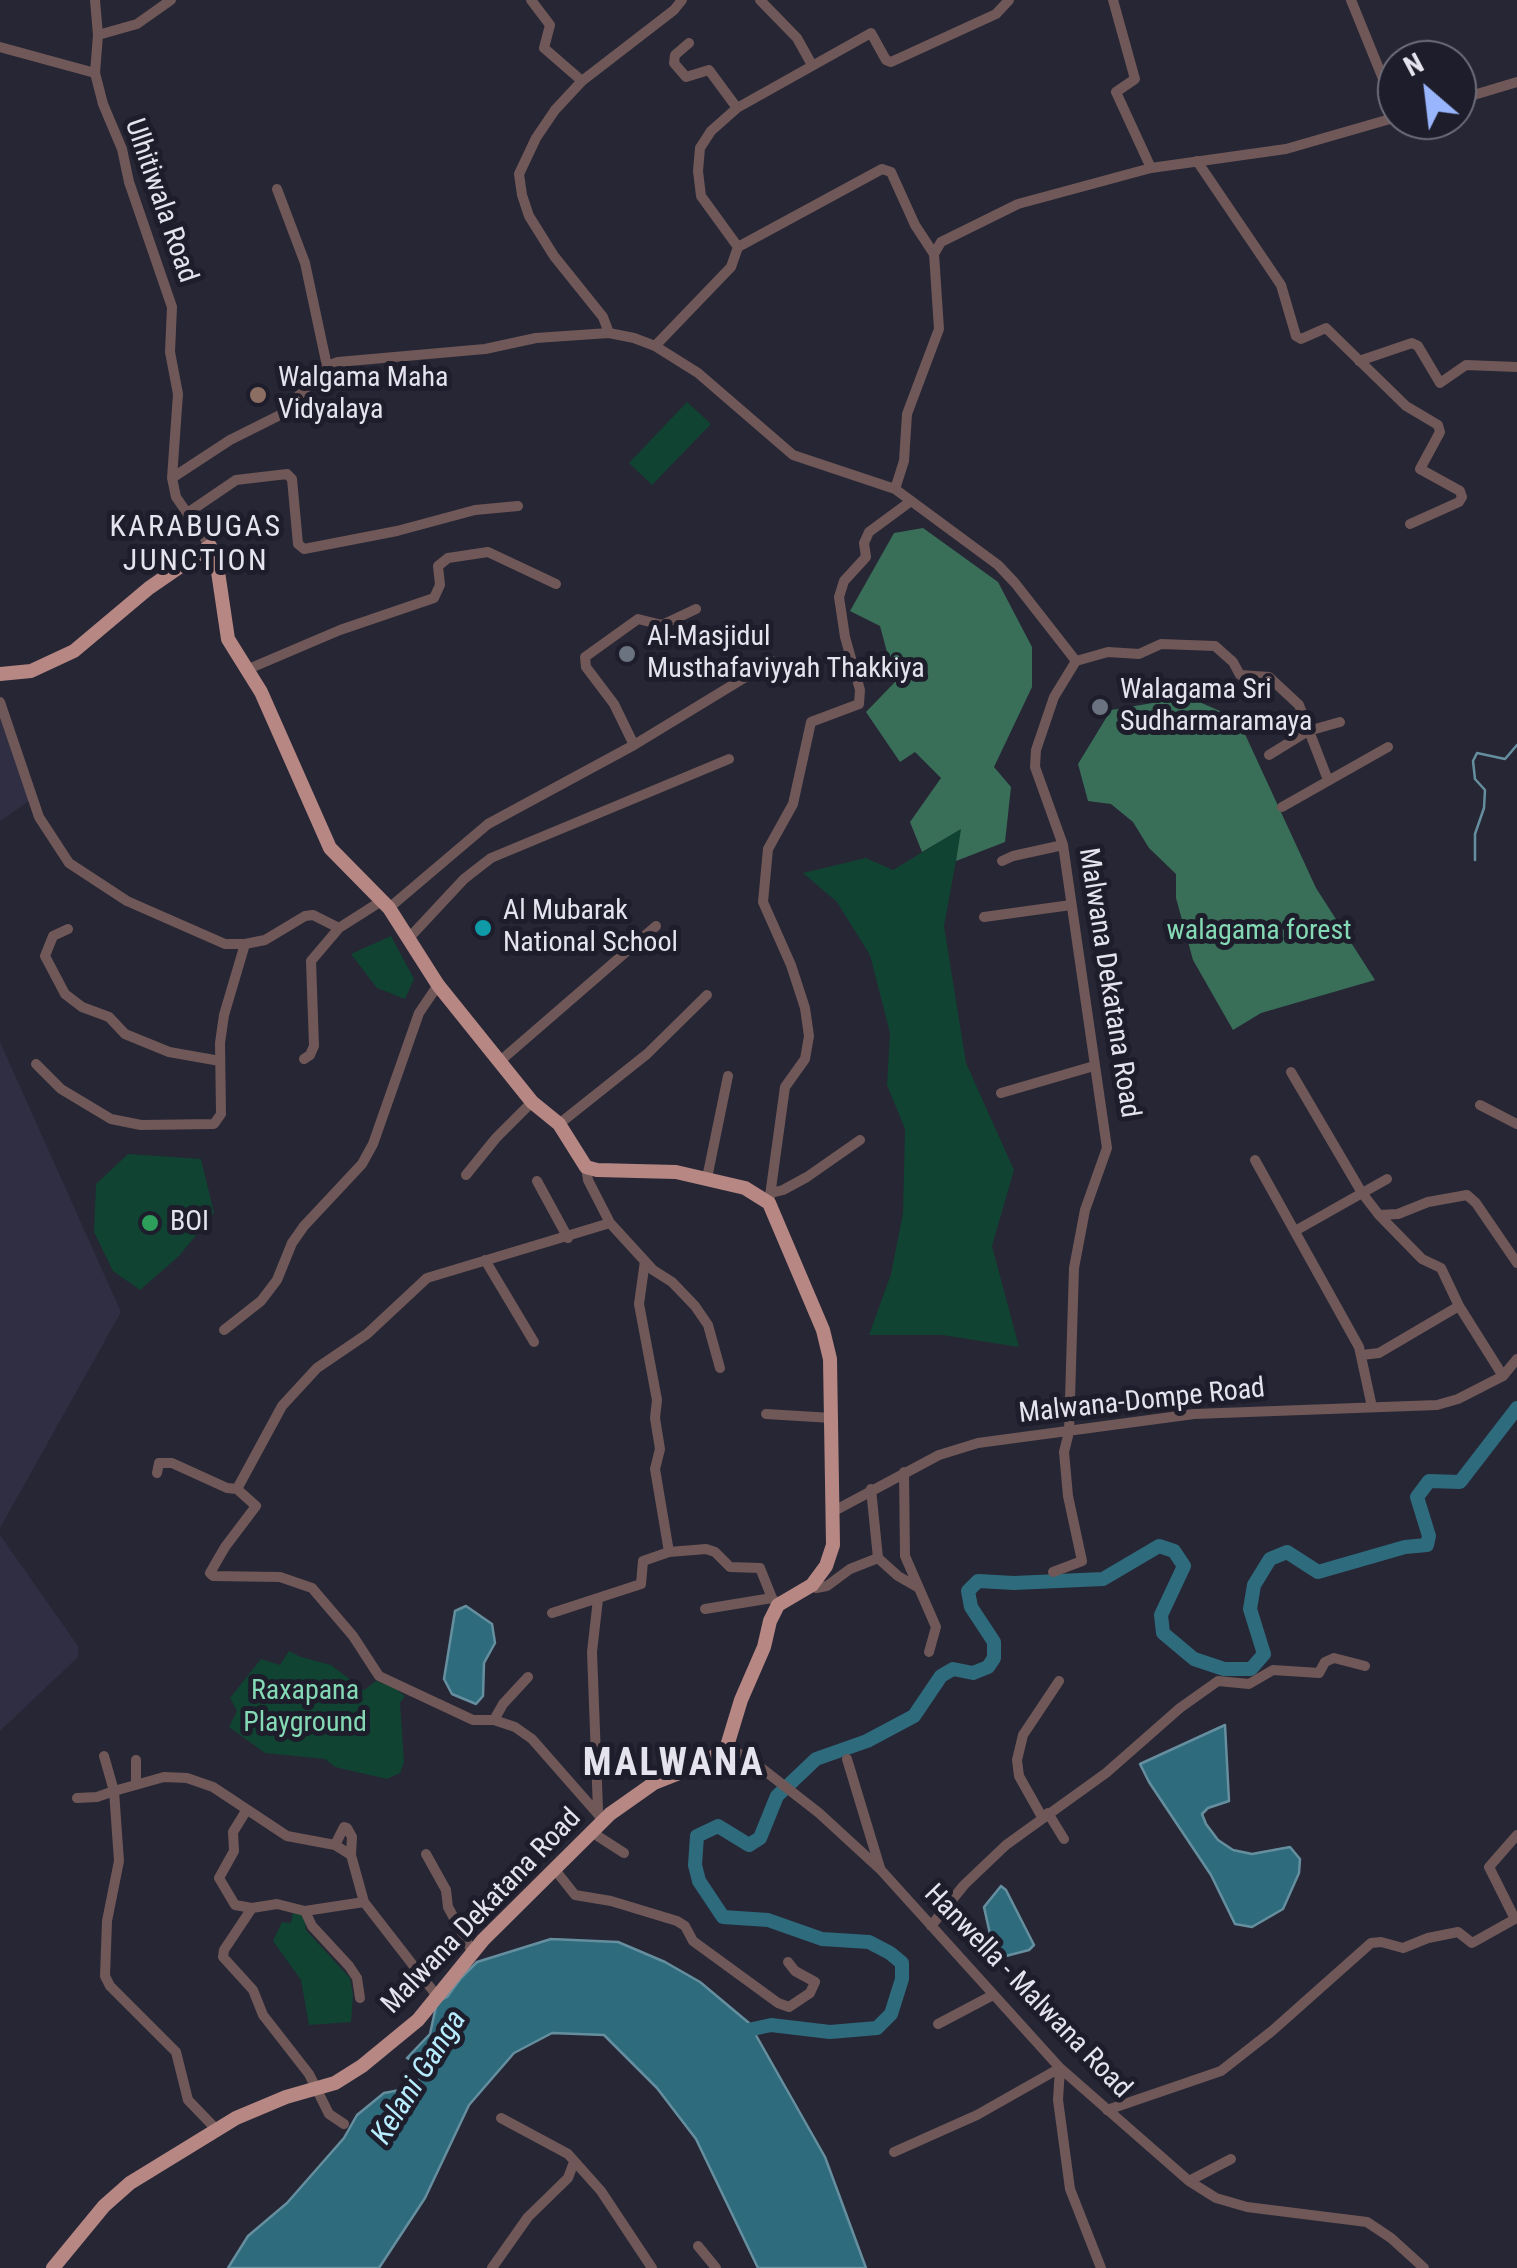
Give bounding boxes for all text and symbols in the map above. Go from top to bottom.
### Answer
north arrow [1377,40,1477,140]
text: N [1398,46,1429,83]
street label: Ulhitiwala Road [116,115,204,287]
place label: Walgama Maha Vidyalaya [278,362,448,428]
marker: Walgama Maha Vidyalaya [247,384,269,406]
district label: KARABUGAS JUNCTION [109,510,283,580]
place label: Al-Masjidul Musthafaviyyah Thakkiya [647,621,925,687]
marker: Al-Masjidul Musthafaviyyah Thakkiya [616,643,638,665]
place label: Walagama Sri Sudharmaramaya [1120,674,1312,740]
marker: Walagama Sri Sudharmaramaya [1089,696,1111,718]
street label: Malwana Dekatana Road [1070,846,1146,1120]
place label: Al Mubarak National School [503,895,678,961]
park label: walagama forest [1167,915,1351,949]
marker: Al Mubarak National School [472,917,494,939]
place label: BOI [170,1206,209,1240]
marker: BOI [139,1212,161,1234]
street label: Malwana-Dompe Road [1017,1372,1267,1432]
park label: Raxapana Playground [243,1675,367,1741]
district label: MALWANA [583,1742,765,1788]
street label: Malwana Dekatana Road [375,1802,589,2022]
street label: Hanwella - Malwana Road [916,1878,1138,2106]
water label: Kelani Ganga [365,2004,475,2152]

